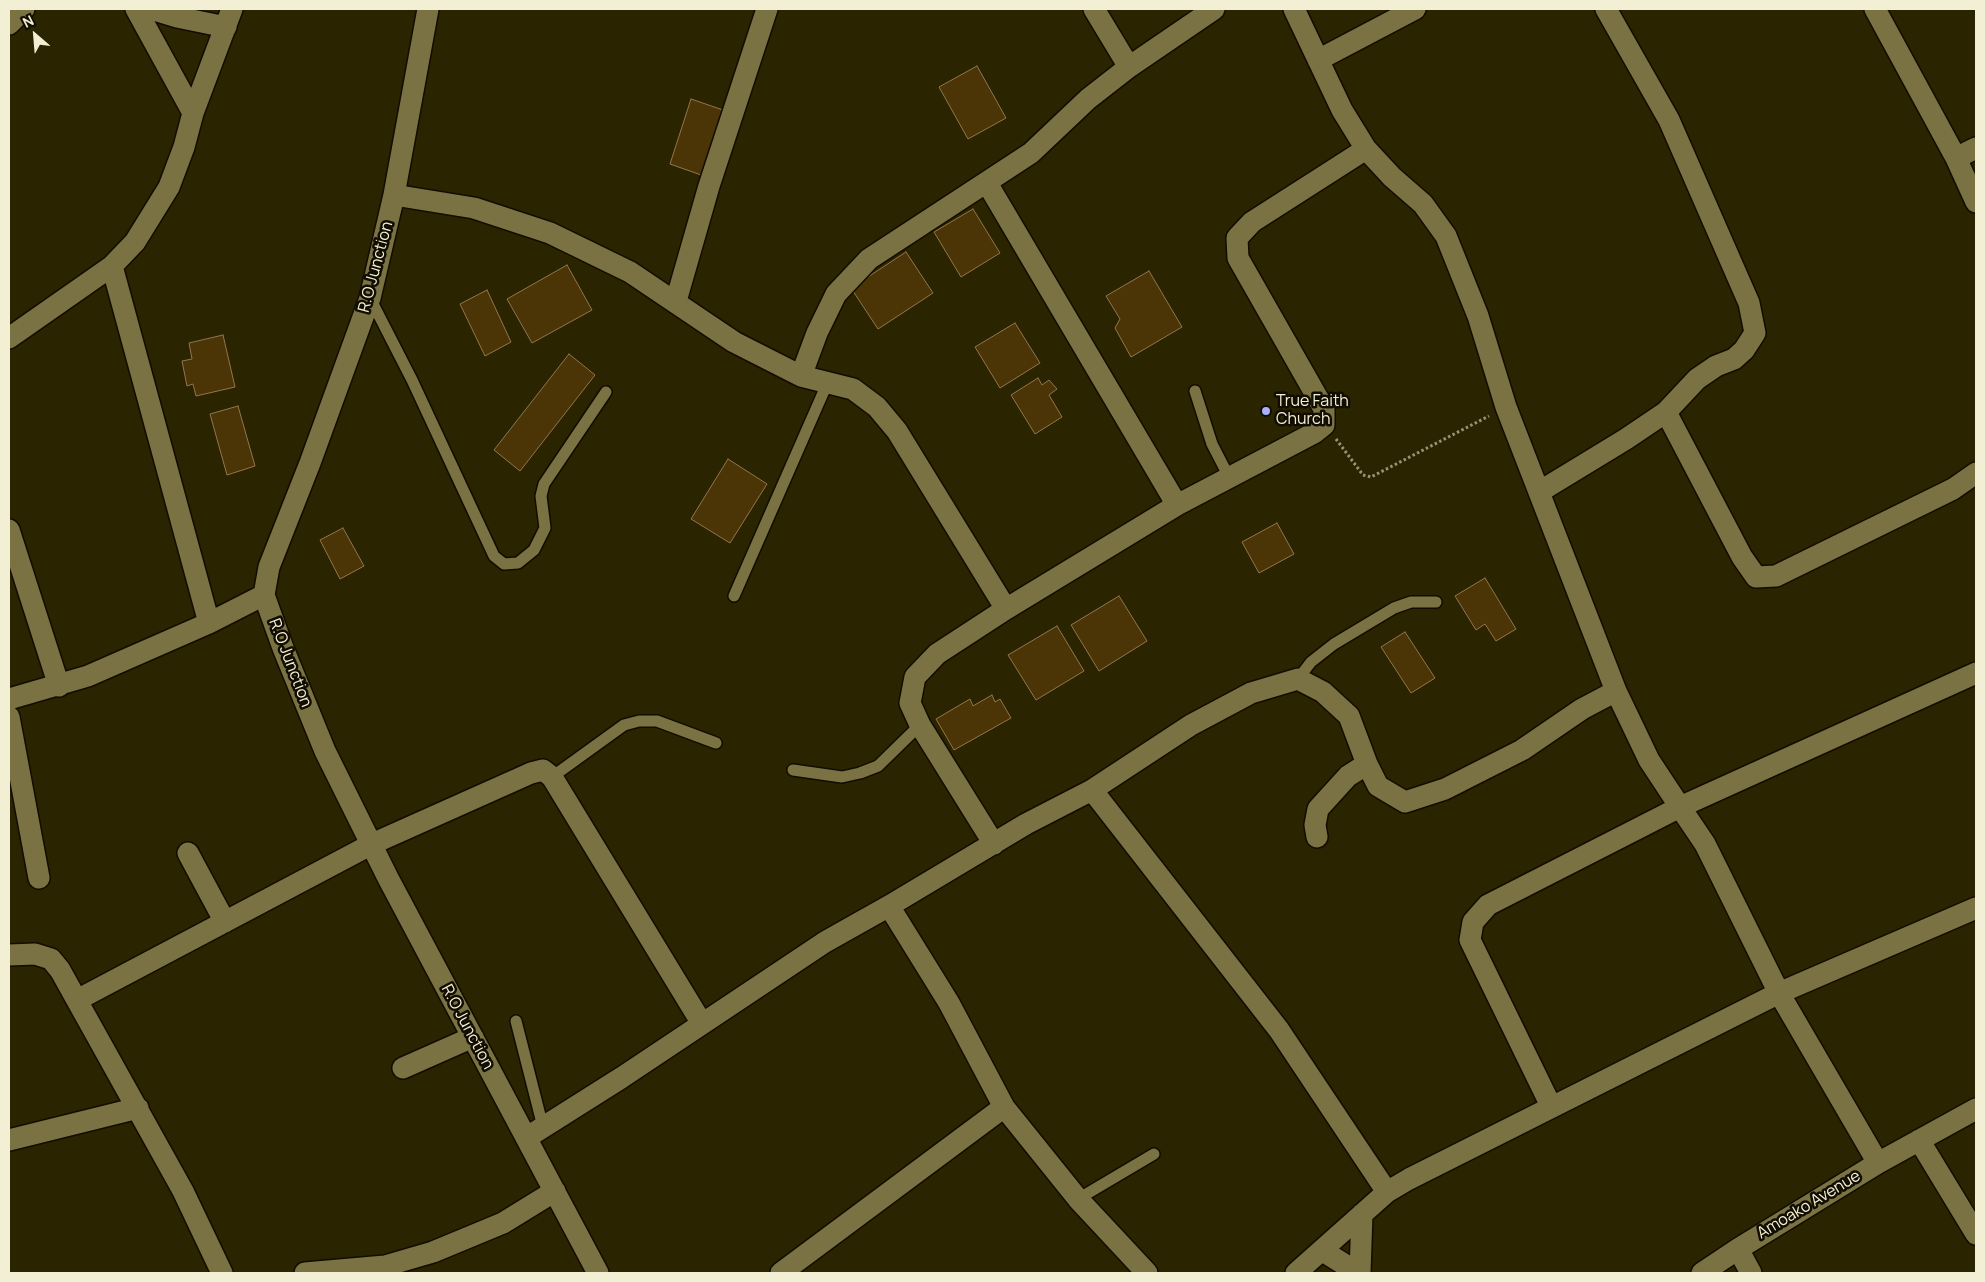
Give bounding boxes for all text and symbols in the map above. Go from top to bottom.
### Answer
north arrow [10,10,60,60]
text: N [19,10,37,32]
street label: R.O Junction [355,219,397,315]
place label: True Faith Church [1276,392,1349,430]
marker: True Faith Church [1260,405,1272,417]
street label: R.O Junction [264,616,316,710]
street label: R.O Junction [437,981,497,1073]
street label: Amoako Avenue [1754,1167,1864,1243]

